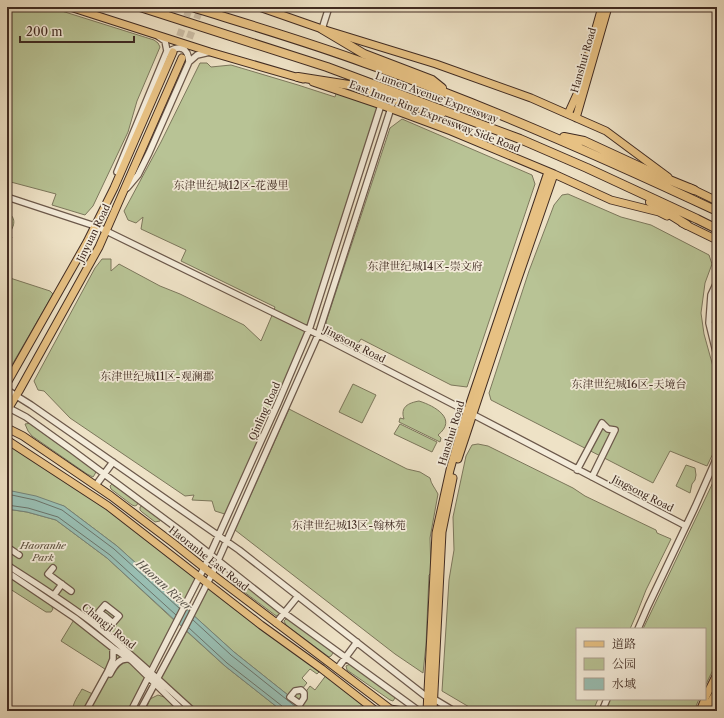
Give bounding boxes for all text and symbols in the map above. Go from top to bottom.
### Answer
scale bar [20,18,134,44]
text: 200 m [26,24,63,39]
street label: Hanshui Road [568,26,599,94]
street label: Lumen Avenue Expressway [373,69,501,126]
street label: East Inner Ring Expressway Side Road [348,78,522,155]
district label: 东津世纪城12区-花漫里 [174,178,288,192]
street label: Jinyuan Road [73,202,113,266]
district label: 东津世纪城14区-崇文府 [367,259,483,273]
street label: Jingsong Road [320,322,388,366]
district label: 东津世纪城11区-观澜郡 [100,369,214,383]
district label: 东津世纪城16区-天境台 [571,377,687,391]
street label: Qinling Road [246,380,283,442]
street label: Hanshui Road [435,399,468,467]
street label: Jingsong Road [608,471,676,515]
district label: 东津世纪城13区-翰林苑 [292,518,406,532]
street label: Haoranhe East Road [166,523,251,594]
park label: Haoranhe Park [19,539,67,564]
water label: Haoran River [132,556,195,614]
street label: Changji Road [79,601,138,652]
legend [576,628,706,700]
text: 道路 [612,636,636,651]
text: 公园 [612,656,636,671]
text: 水域 [612,676,636,691]

